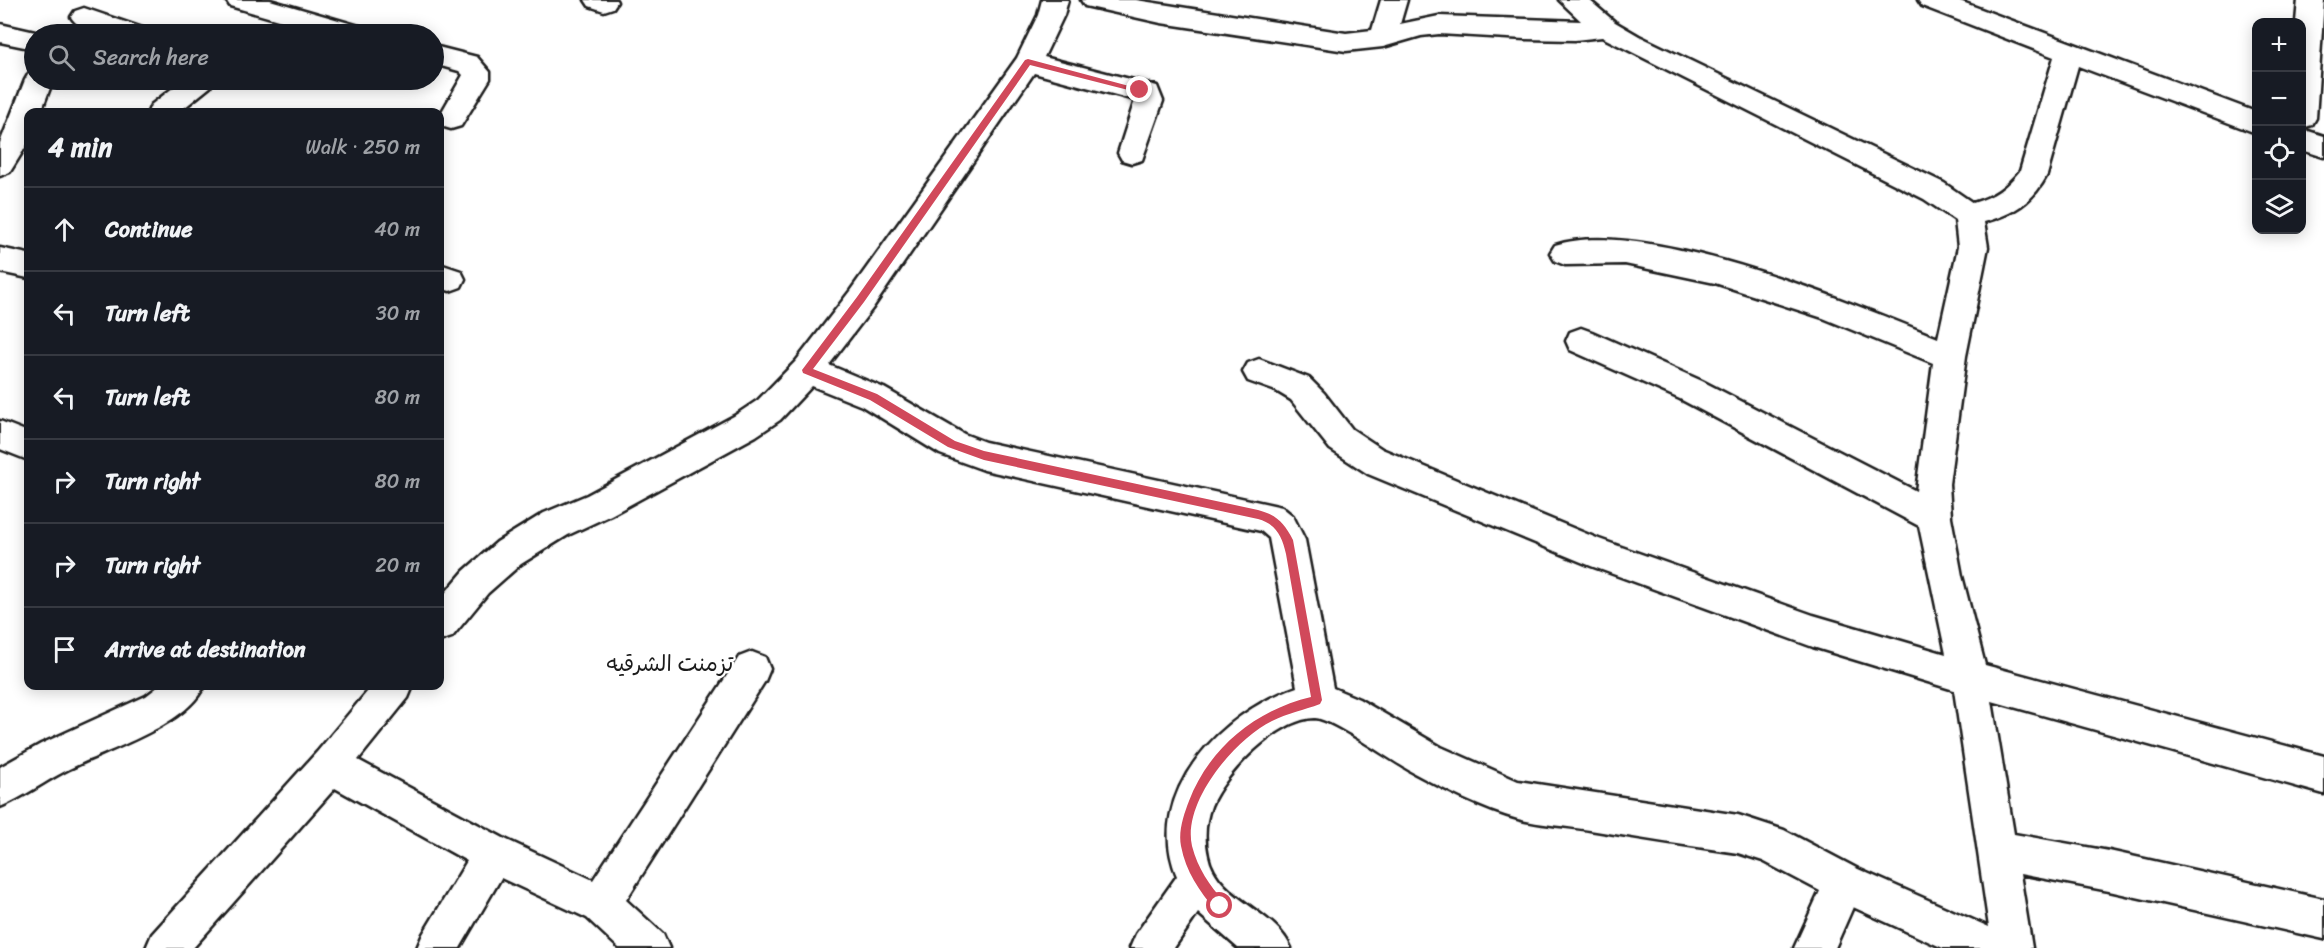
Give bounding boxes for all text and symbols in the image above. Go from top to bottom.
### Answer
map controls [2252,18,2306,234]
button: + [2252,18,2306,72]
search box [24,24,444,90]
text: Search here [93,38,209,77]
icon: search [45,41,78,74]
button: − [2252,72,2306,126]
route end [1126,76,1152,102]
text: 4 min [48,124,112,170]
button: locate [2252,126,2306,180]
text: Walk · 250 m [306,130,420,165]
button: layers [2252,180,2306,234]
text: Continue [105,210,193,249]
text: 40 m [374,212,420,247]
icon: ahead [48,213,81,246]
text: Turn left [105,294,190,333]
text: 30 m [376,296,420,331]
icon: left [48,297,81,330]
text: Turn left [105,378,190,417]
text: 80 m [375,380,420,415]
icon: left [48,381,81,414]
text: Turn right [105,462,200,501]
text: 80 m [375,464,420,499]
icon: right [48,465,81,498]
text: Turn right [105,546,200,585]
text: 20 m [375,548,420,583]
icon: right [48,549,81,582]
text: Arrive at destination [105,630,306,669]
icon: arrive [48,633,81,666]
district label: تزمنت الشرقيه [607,644,734,683]
route start [1206,892,1232,918]

